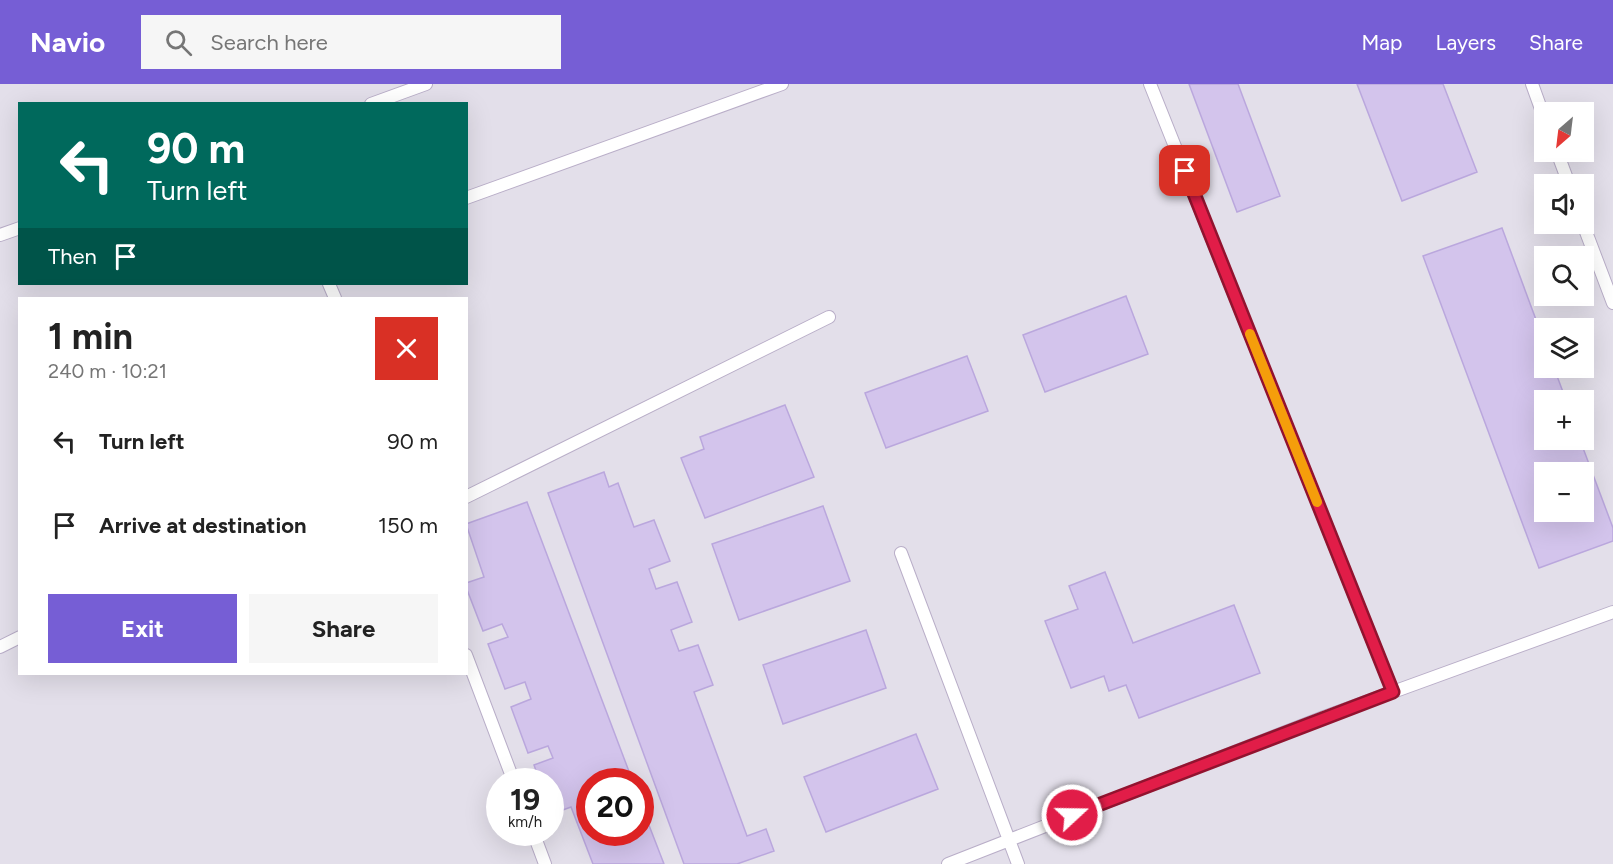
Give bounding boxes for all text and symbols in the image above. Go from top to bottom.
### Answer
search box [141,15,561,69]
text: Navio [30,25,105,59]
icon: search [162,26,195,59]
text: Search here [210,29,328,56]
text: Map [1362,30,1402,55]
text: Layers [1435,30,1496,55]
text: Share [1529,30,1583,55]
north arrow [1534,102,1594,162]
map controls [1534,102,1594,522]
text: 90 m [147,123,245,174]
icon: left [48,126,126,204]
pin [1159,145,1210,196]
icon: arrive [1168,154,1201,187]
text: Turn left [147,174,247,207]
button: sound [1534,174,1594,234]
icon: arrive [109,240,142,273]
text: Then [48,243,97,270]
button: search [1534,246,1594,306]
text: 1 min [48,315,133,358]
button: close [375,317,438,380]
button: layers [1534,318,1594,378]
text: 240 m · 10:21 [48,359,167,383]
button: + [1534,390,1594,450]
icon: left [48,425,81,458]
text: Turn left [99,428,185,455]
text: 90 m [387,428,438,455]
button: − [1534,462,1594,522]
icon: arrive [48,509,81,542]
text: Arrive at destination [99,512,307,539]
text: 150 m [378,512,438,539]
button: Exit [48,594,237,663]
button: Share [249,594,438,663]
speed limit sign: 20 [576,768,654,846]
text: 19 [510,781,540,818]
position arrow [1040,783,1104,847]
text: km/h [508,813,542,831]

